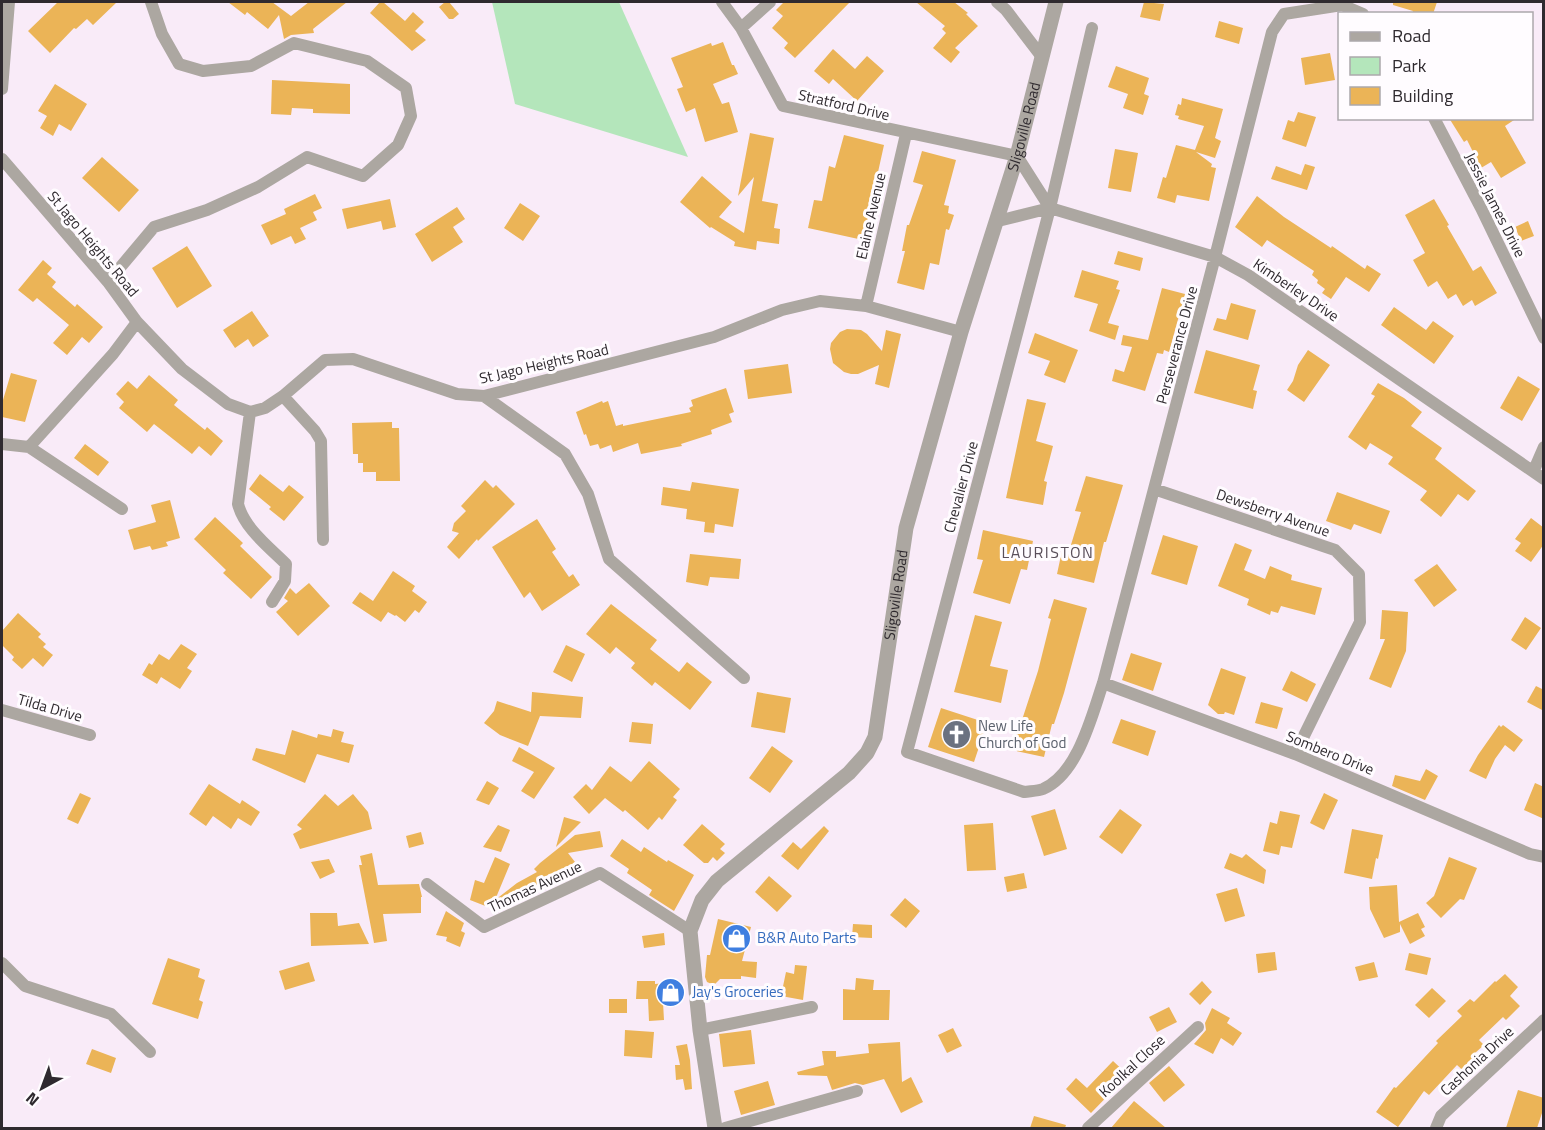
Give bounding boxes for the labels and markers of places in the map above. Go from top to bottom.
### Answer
place label: New Life Church of God [978,714,1066,754]
church icon: New Life Church of God [941,719,973,751]
shop icon: B&R Auto Parts [720,922,752,954]
place label: B&R Auto Parts [757,926,856,949]
shop icon: Jay's Groceries [655,976,687,1008]
place label: Jay's Groceries [692,980,784,1003]

